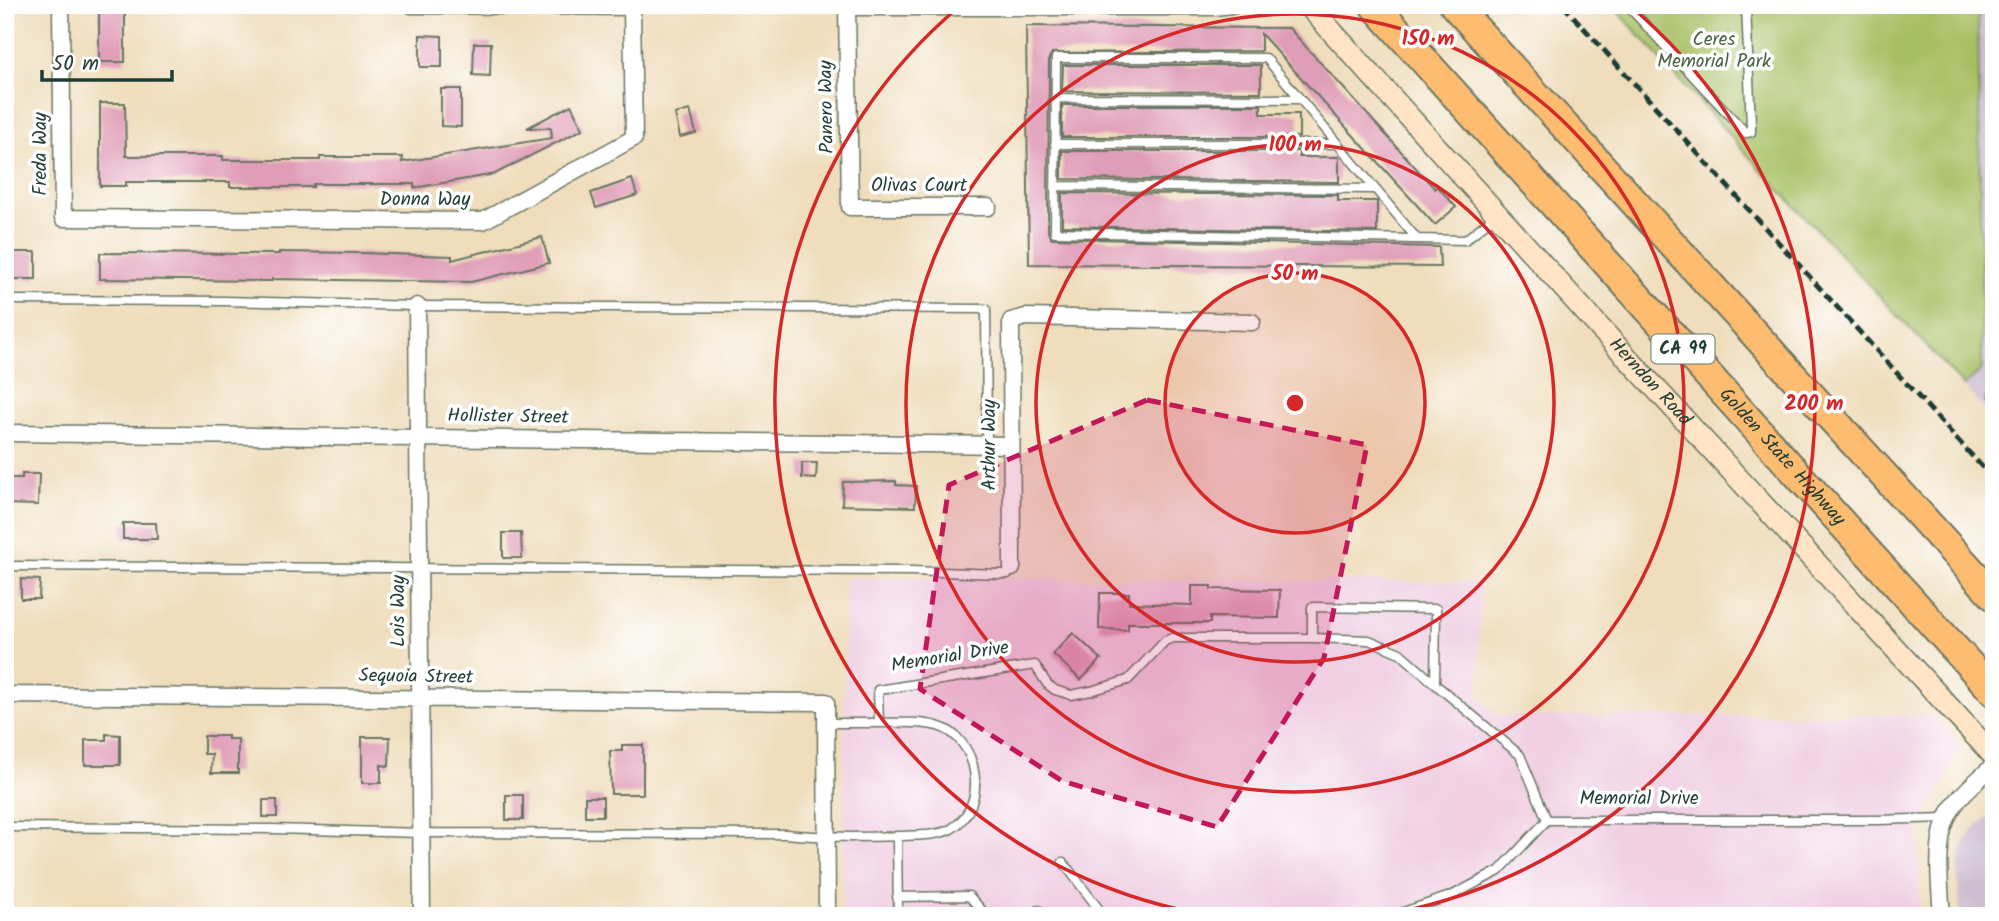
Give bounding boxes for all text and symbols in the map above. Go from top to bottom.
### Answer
text: 150 m [1401,23,1455,56]
park label: Ceres Memorial Park [1657,25,1771,77]
scale bar [42,38,172,82]
text: 50 m [52,48,99,81]
street label: Panero Way [811,59,843,154]
street label: Freda Way [26,111,56,196]
text: 100 m [1268,129,1322,162]
street label: Olivas Court [871,171,968,201]
street label: Donna Way [380,185,471,215]
text: 50 m [1271,258,1318,291]
street label: Herndon Road [1601,331,1699,434]
road number: CA 99 [1652,334,1714,363]
street label: Golden State Highway [1711,381,1853,534]
text: 200 m [1784,388,1844,421]
centre of rings [1283,391,1307,415]
street label: Arthur Way [975,398,1005,491]
street label: Hollister Street [447,401,570,433]
street label: Lois Way [384,574,414,647]
street label: Memorial Drive [889,633,1012,681]
street label: Sequoia Street [358,661,474,693]
street label: Memorial Drive [1580,784,1699,814]

